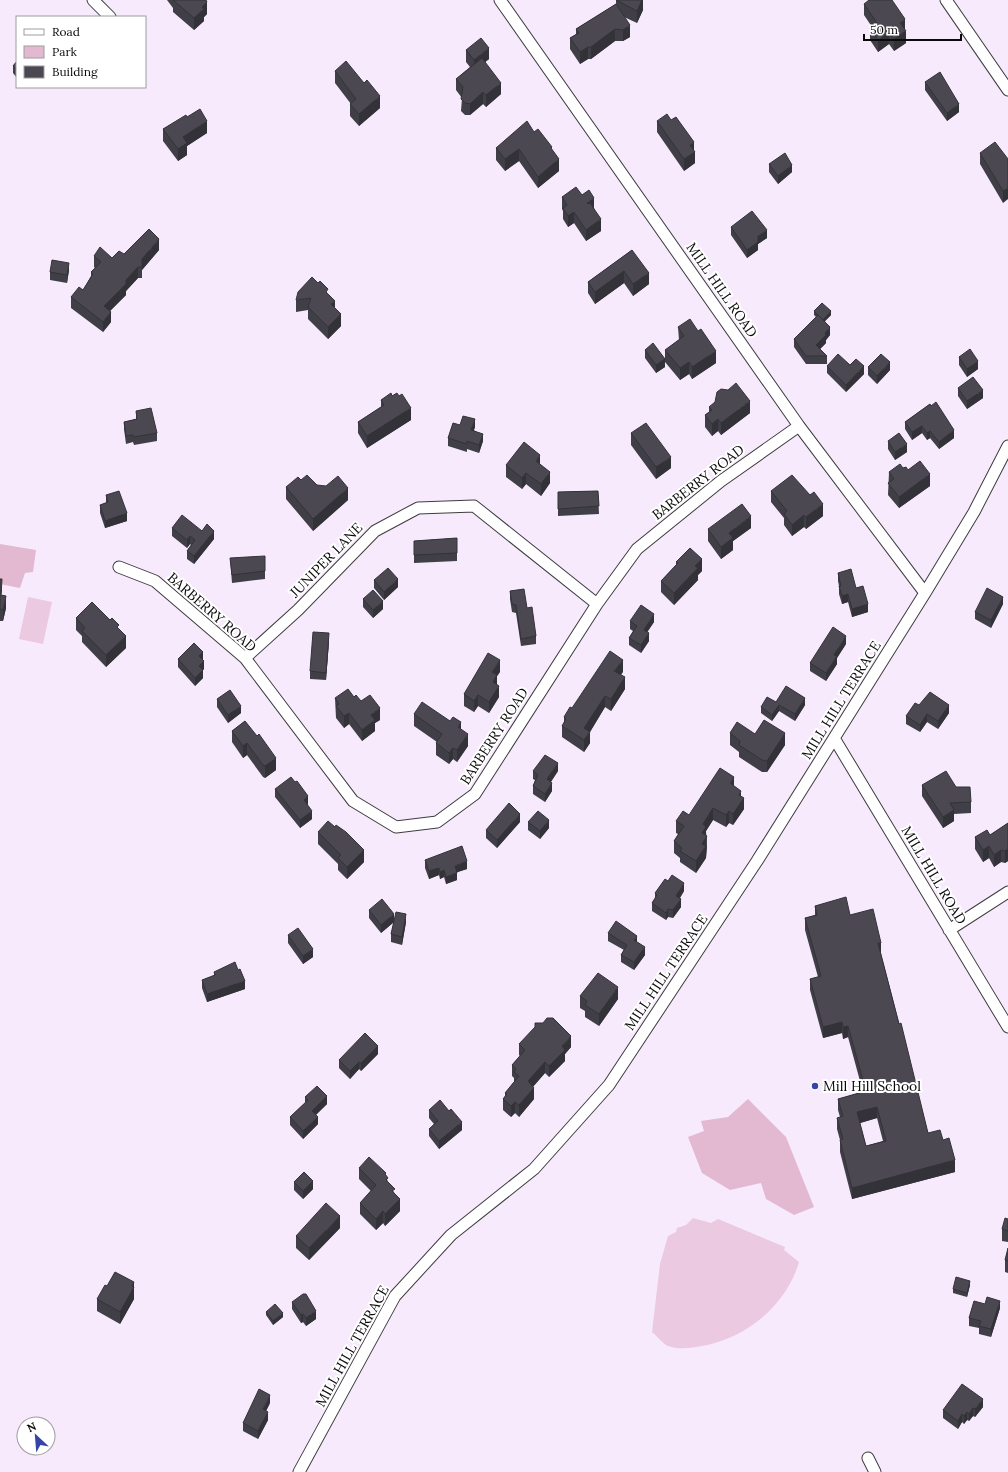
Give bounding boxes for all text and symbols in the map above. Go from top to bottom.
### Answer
legend [16,16,146,88]
scale bar [864,16,961,42]
text: 50 m [870,22,898,37]
text: Road [52,24,80,39]
text: Park [52,44,78,59]
text: Building [52,64,98,79]
street label: MILL HILL ROAD [683,239,761,341]
street label: BARBERRY ROAD [648,440,748,524]
street label: JUNIPER LANE [285,519,366,602]
street label: BARBERRY ROAD [164,568,260,656]
street label: MILL HILL TERRACE [797,637,885,762]
street label: BARBERRY ROAD [456,684,532,788]
street label: MILL HILL ROAD [897,822,971,928]
street label: MILL HILL TERRACE [621,910,712,1033]
place label: Mill Hill School [823,1077,921,1095]
marker: Mill Hill School [810,1081,820,1091]
street label: MILL HILL TERRACE [311,1282,393,1410]
north arrow [16,1416,56,1456]
text: N [25,1419,39,1435]

